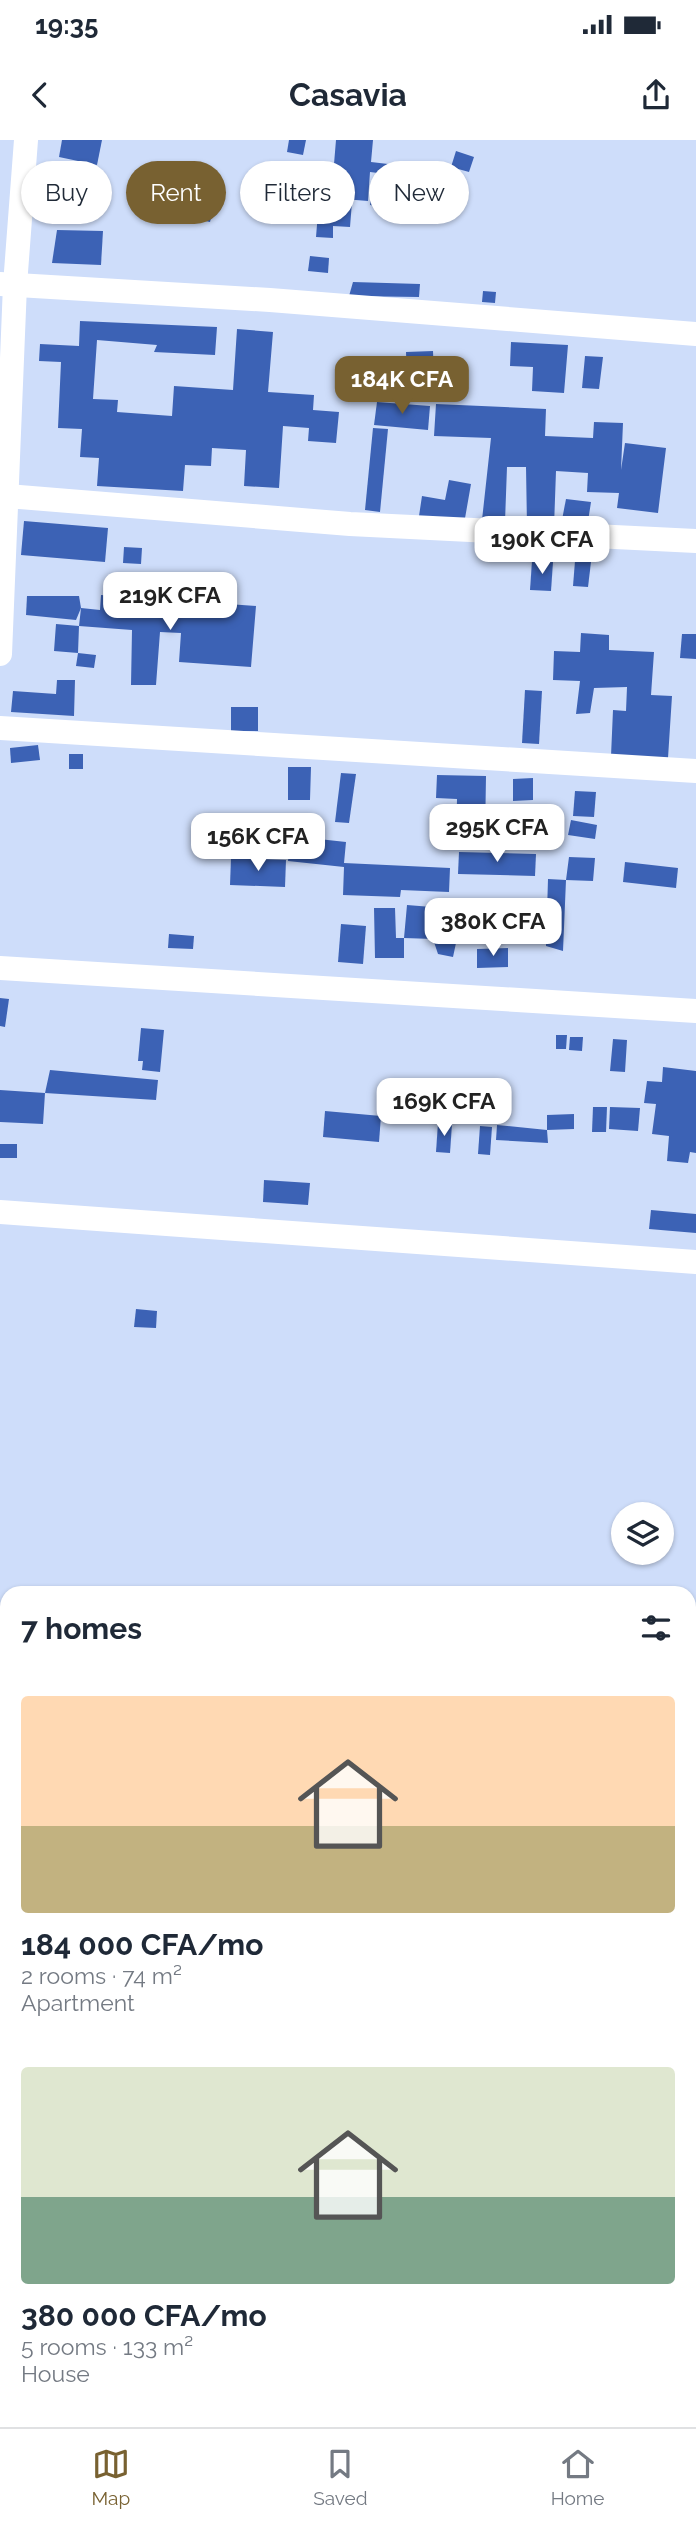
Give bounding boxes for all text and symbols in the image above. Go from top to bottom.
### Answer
text: 19:35 [35,10,99,40]
icon: back [21,76,59,114]
text: Casavia [289,76,407,113]
icon: share [637,76,675,114]
chip: Buy [21,161,112,224]
chip: Rent [126,161,226,224]
chip: Filters [240,161,355,224]
chip: New [369,161,469,224]
pin: 184K CFA [330,356,474,416]
text: 184K CFA [351,365,453,392]
pin: 190K CFA [470,516,614,576]
text: 190K CFA [491,525,593,552]
pin: 219K CFA [98,573,242,632]
text: 219K CFA [119,581,221,608]
pin: 295K CFA [425,804,569,864]
text: 295K CFA [445,813,549,840]
pin: 156K CFA [186,814,330,873]
text: 156K CFA [207,822,309,849]
pin: 380K CFA [421,898,565,958]
text: 380K CFA [441,907,545,934]
pin: 169K CFA [372,1079,516,1138]
text: 169K CFA [393,1087,495,1114]
map controls [611,1502,674,1565]
button: layers [611,1502,674,1565]
icon: filters [637,1609,675,1647]
text: 7 homes [21,1611,142,1646]
icon: home [285,1741,411,1867]
text: 184 000 CFA/mo [21,1927,263,1962]
text: 2 rooms · 74 m² [21,1962,182,1989]
text: Apartment [21,1989,135,2016]
icon: home [285,2112,411,2238]
text: 380 000 CFA/mo [21,2298,267,2333]
text: 5 rooms · 133 m² [21,2333,193,2360]
text: House [21,2360,90,2387]
tab: Map [92,2445,130,2509]
tab: Saved [313,2445,368,2509]
tab: Home [551,2445,604,2509]

